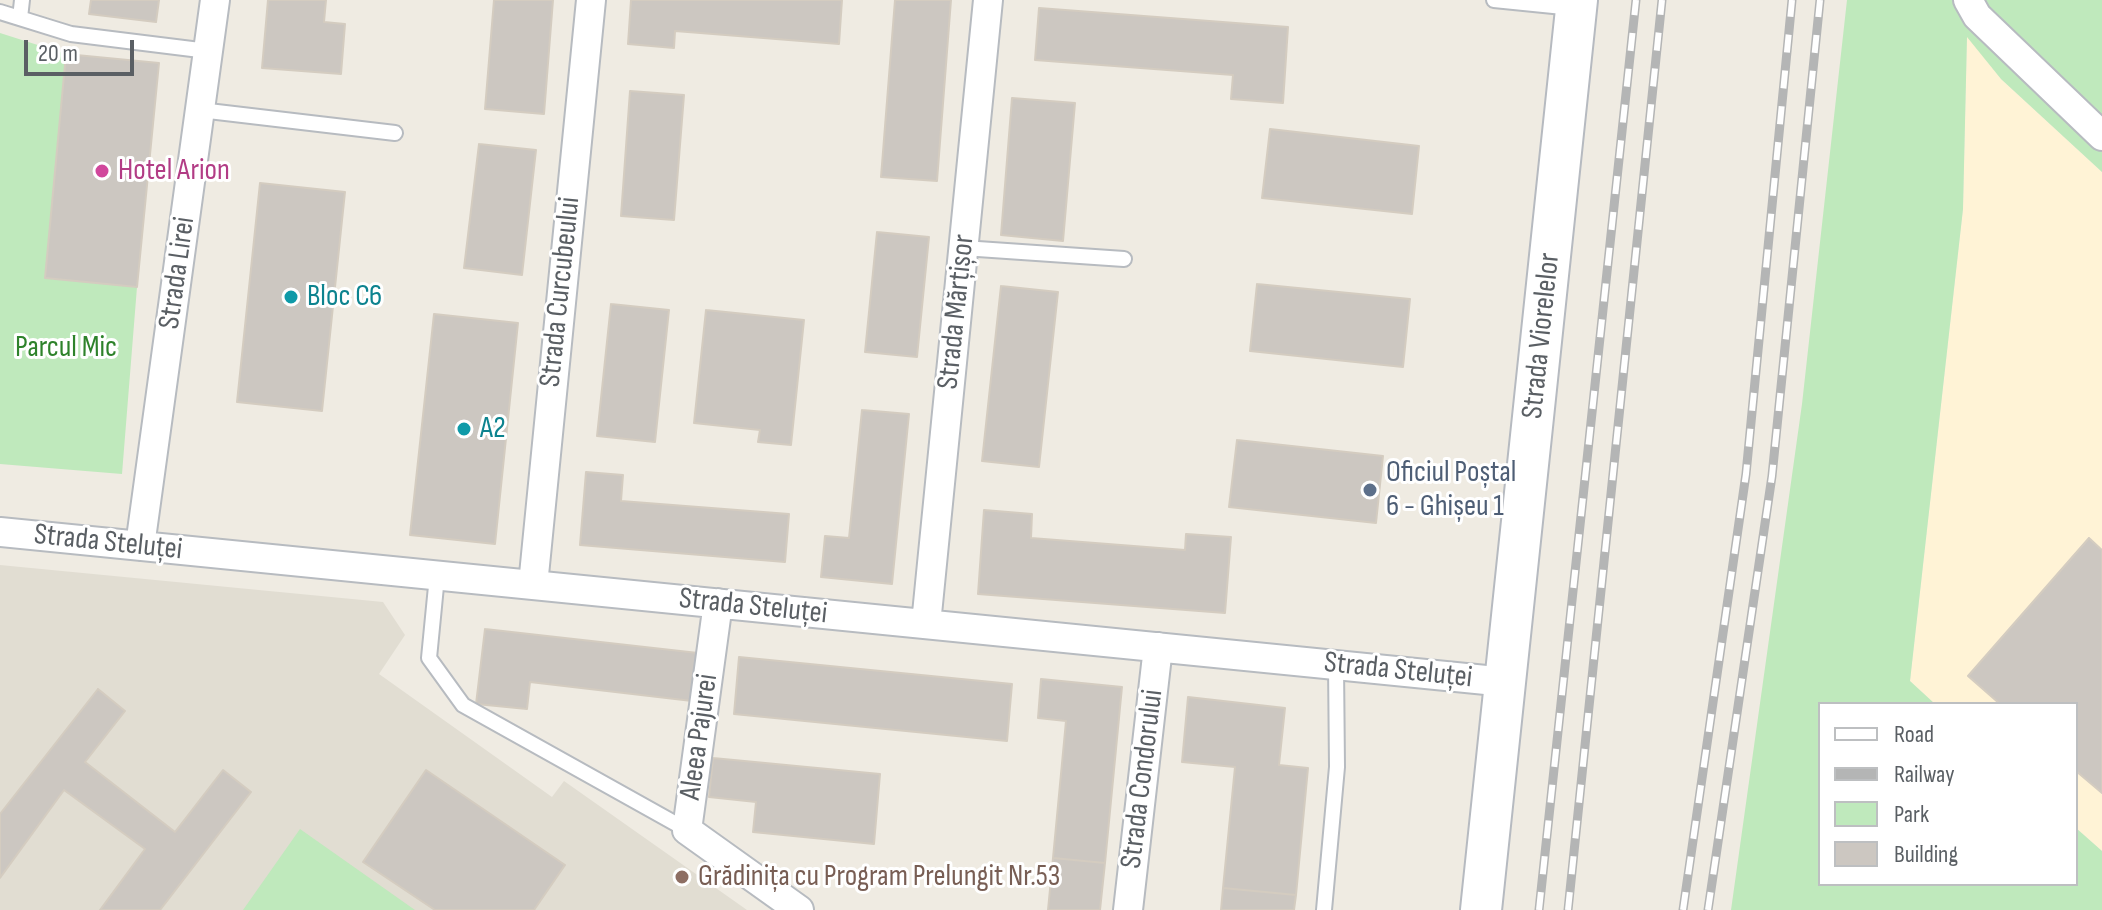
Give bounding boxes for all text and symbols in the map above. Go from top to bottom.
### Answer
scale bar [28,24,138,74]
text: 20 m [38,39,78,68]
place label: Hotel Arion [118,153,230,189]
marker: Hotel Arion [93,162,111,180]
street label: Strada Curcubeului [533,195,589,389]
street label: Strada Lirei [152,215,204,331]
street label: Strada Mărțișor [931,233,983,391]
street label: Strada Viorelelor [1515,251,1569,421]
place label: Bloc C6 [307,279,382,315]
marker: Bloc C6 [282,288,300,306]
park label: Parcul Mic [15,330,117,366]
place label: A2 [480,411,506,447]
marker: A2 [455,420,473,438]
place label: Oficiul Poștal 6 - Ghișeu 1 [1386,455,1516,526]
marker: Oficiul Poștal 6 - Ghișeu 1 [1361,481,1379,499]
street label: Strada Steluței [32,517,184,569]
street label: Strada Steluței [677,581,829,633]
street label: Strada Steluței [1322,645,1474,697]
street label: Aleea Pajurei [673,672,727,802]
street label: Strada Condorului [1114,688,1172,870]
legend [1818,702,2078,886]
text: Road [1894,720,1934,749]
text: Railway [1894,760,1954,789]
text: Park [1894,800,1929,829]
text: Building [1894,840,1958,869]
place label: Grădinița cu Program Prelungit Nr.53 [698,859,1060,895]
marker: Grădinița cu Program Prelungit Nr.53 [673,868,691,886]

